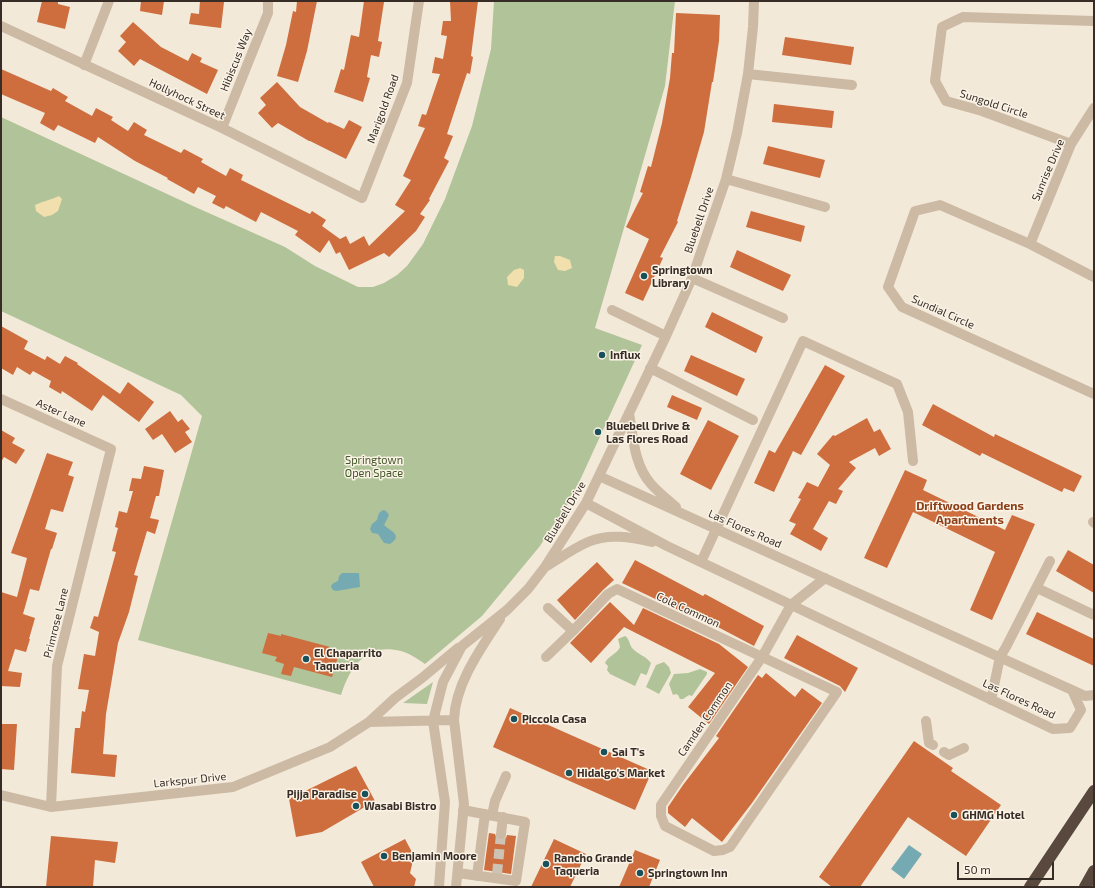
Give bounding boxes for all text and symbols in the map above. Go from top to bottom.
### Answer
street label: Hibiscus Way [217,27,255,93]
street label: Marigold Road [364,73,402,145]
street label: Hollyhock Street [147,76,227,122]
street label: Sungold Circle [958,87,1030,121]
street label: Sunrise Drive [1029,137,1067,203]
street label: Bluebell Drive [681,185,717,255]
place label: Springtown Library [652,263,713,289]
marker: Springtown Library [639,271,649,281]
street label: Sundial Circle [910,292,976,332]
place label: Influx [610,348,641,362]
marker: Influx [597,350,607,360]
street label: Aster Lane [34,396,88,430]
place label: Bluebell Drive & Las Flores Road [606,419,690,445]
marker: Bluebell Drive & Las Flores Road [593,427,603,437]
park label: Springtown Open Space [345,453,403,479]
street label: Bluebell Drive [541,479,589,545]
district label: Driftwood Gardens Apartments [916,499,1024,527]
street label: Las Flores Road [706,507,784,551]
street label: Primrose Lane [41,587,71,659]
street label: Cole Common [654,590,722,630]
place label: El Chaparrito Taqueria [314,646,382,672]
marker: El Chaparrito Taqueria [301,654,311,664]
street label: Las Flores Road [981,676,1057,722]
street label: Camden Common [675,679,735,759]
place label: Piccola Casa [522,712,586,726]
marker: Piccola Casa [509,714,519,724]
place label: Sai T's [612,745,645,759]
marker: Sai T's [599,747,609,757]
place label: Hidalgo's Market [577,766,665,780]
marker: Hidalgo's Market [564,768,574,778]
street label: Larkspur Drive [153,770,227,790]
place label: Pijja Paradise [287,787,357,801]
marker: Pijja Paradise [360,789,370,799]
place label: Wasabi Bistro [364,799,436,813]
marker: Wasabi Bistro [351,801,361,811]
place label: GHMG Hotel [962,808,1025,822]
marker: GHMG Hotel [949,810,959,820]
place label: Benjamin Moore [392,849,477,863]
marker: Benjamin Moore [379,851,389,861]
place label: Rancho Grande Taqueria [554,851,633,877]
scale bar [959,854,1056,880]
marker: Rancho Grande Taqueria [541,859,551,869]
text: 50 m [964,862,991,876]
place label: Springtown Inn [648,866,727,880]
marker: Springtown Inn [635,868,645,878]

